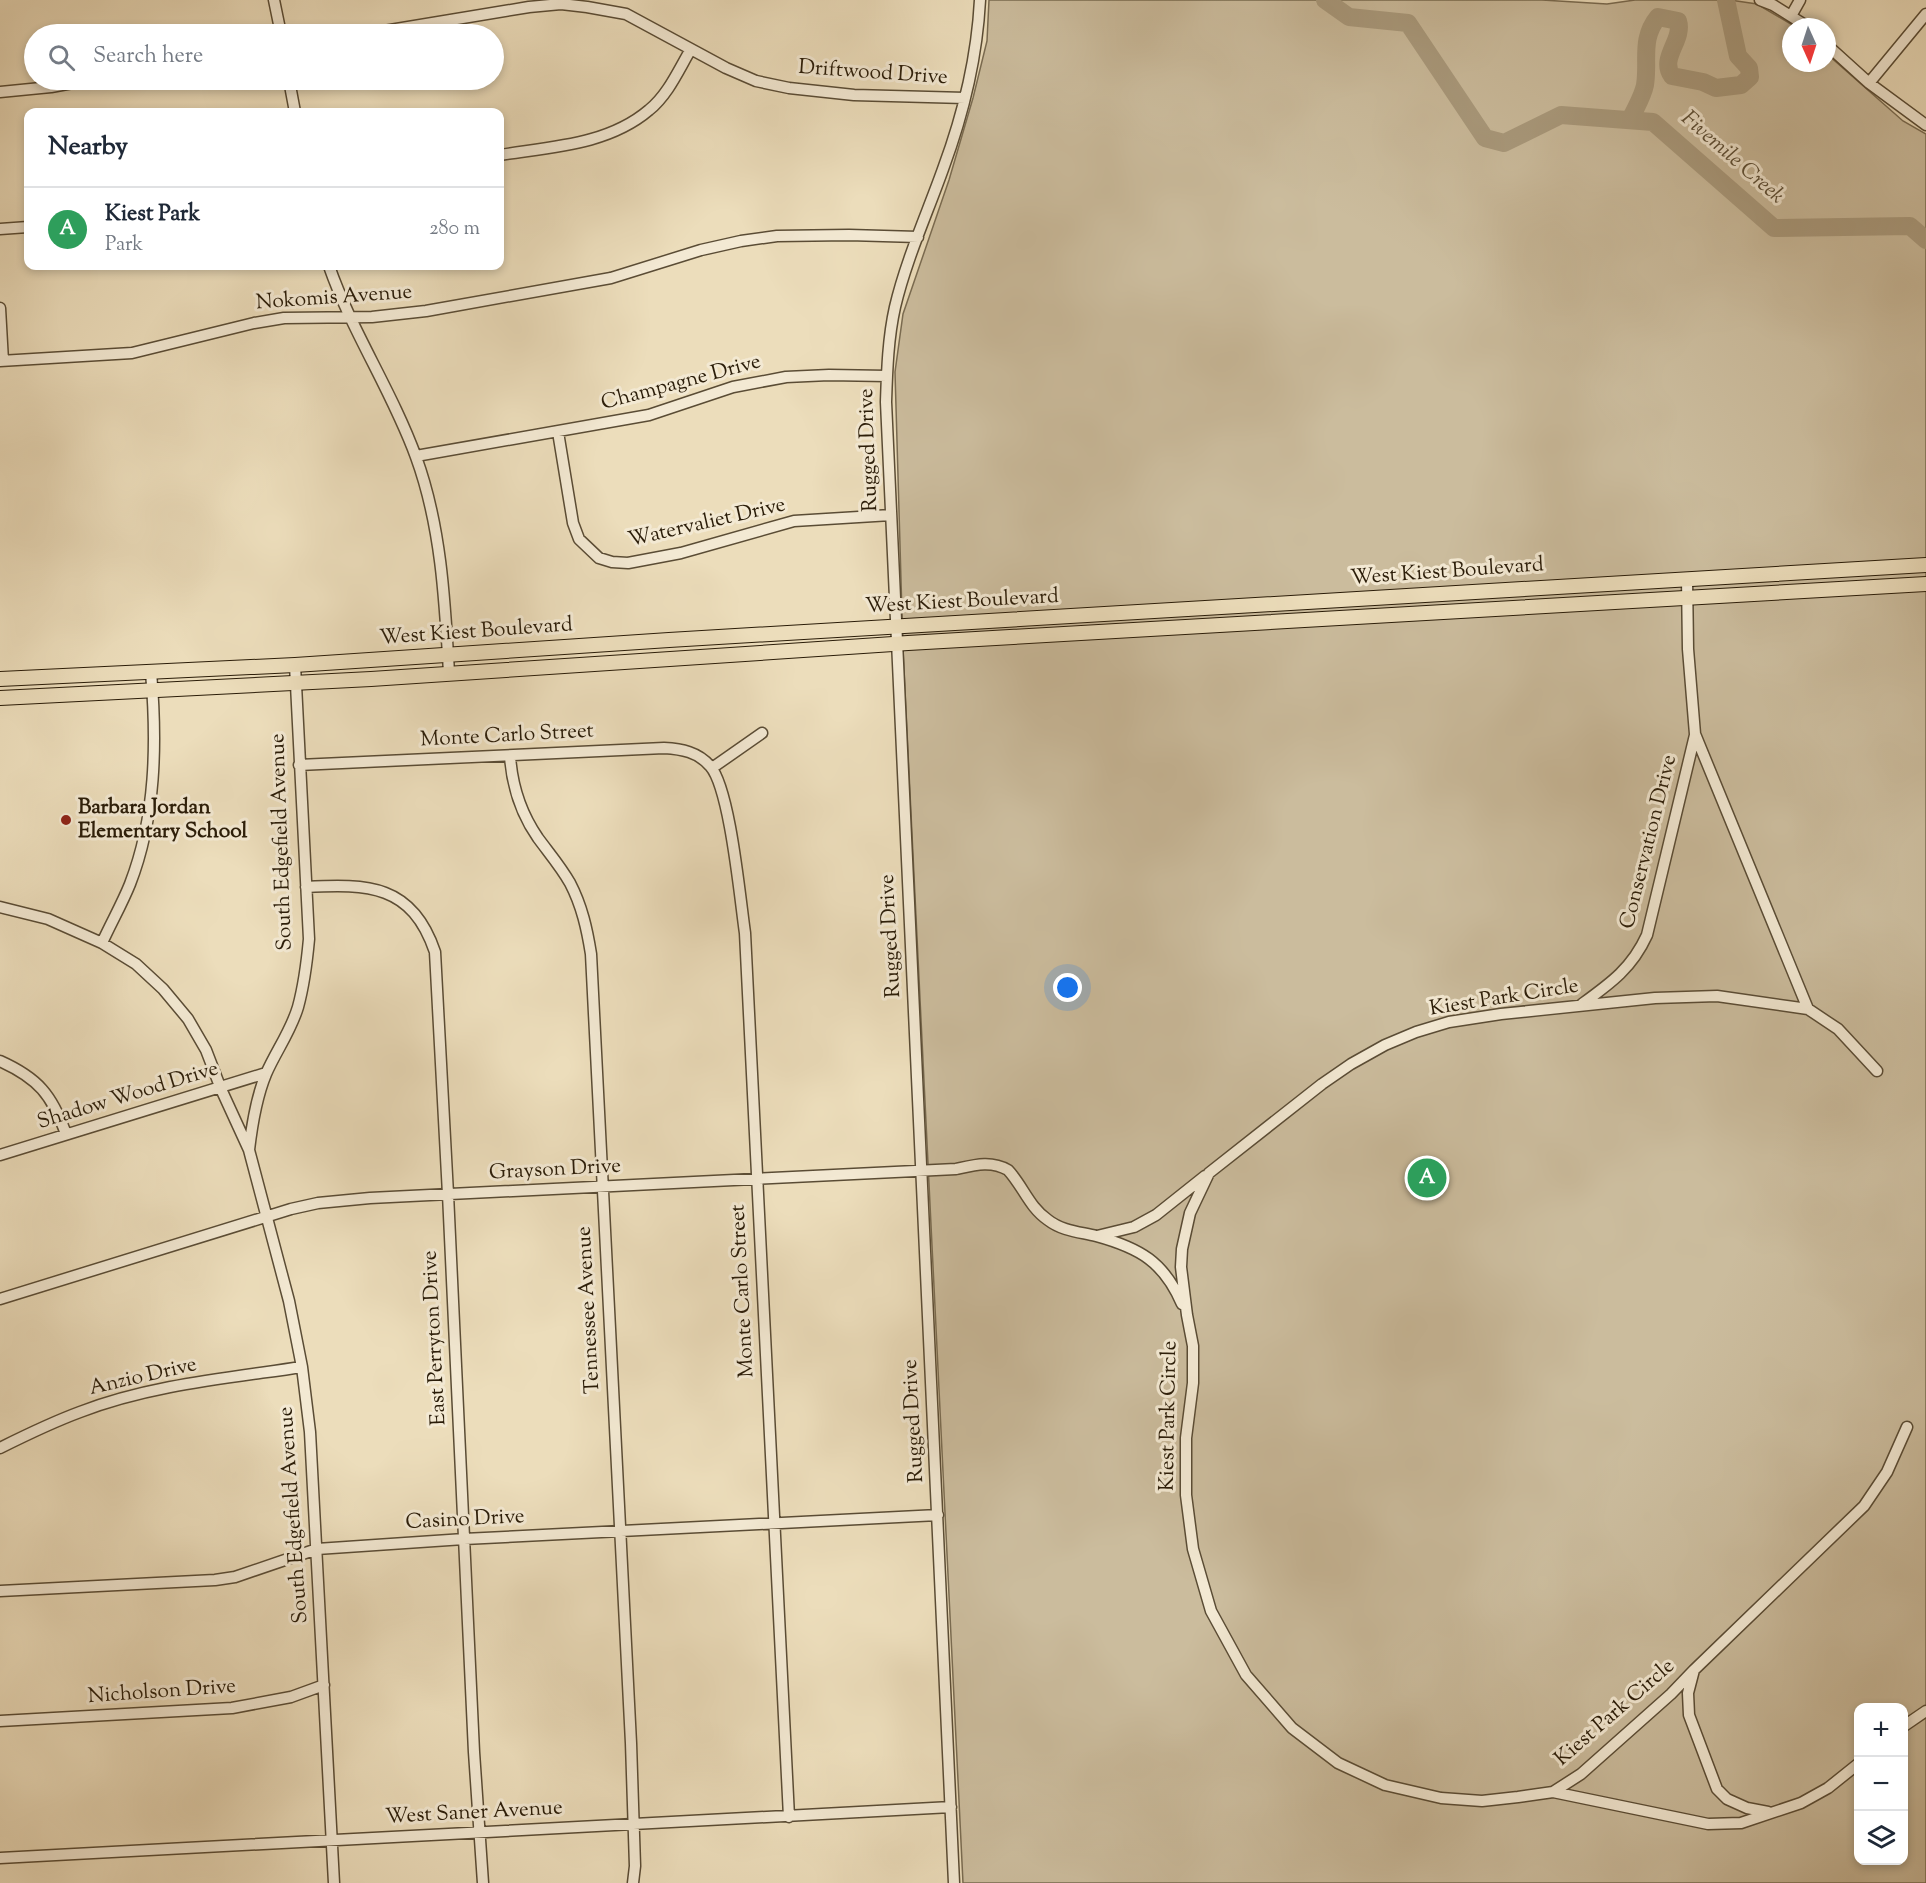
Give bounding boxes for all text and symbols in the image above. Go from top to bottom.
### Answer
north arrow [1782,18,1836,72]
search box [24,24,504,90]
icon: search [45,41,78,74]
text: Search here [93,41,203,73]
street label: Driftwood Drive [797,53,949,93]
water label: Fivemile Creek [1673,104,1791,212]
text: Nearby [48,129,128,166]
text: Kiest Park [105,199,200,231]
text: A [59,215,76,244]
text: 280 m [429,215,480,244]
text: Park [105,231,143,260]
street label: Nokomis Avenue [255,278,413,318]
street label: Champagne Drive [598,347,764,419]
street label: Rugged Drive [852,388,886,512]
street label: Watervaliet Drive [625,490,789,556]
street label: West Kiest Boulevard [1349,550,1545,594]
street label: West Kiest Boulevard [864,582,1060,622]
street label: West Kiest Boulevard [378,610,574,654]
street label: Monte Carlo Street [419,716,595,756]
street label: South Edgefield Avenue [263,733,301,951]
street label: Conservation Drive [1613,752,1685,932]
place label: Barbara Jordan Elementary School [78,793,248,847]
marker: Barbara Jordan Elementary School [59,813,73,827]
street label: Rugged Drive [873,874,909,998]
street label: Kiest Park Circle [1427,971,1581,1025]
your location [1053,973,1082,1002]
street label: Shadow Wood Drive [34,1054,222,1138]
street label: Grayson Drive [488,1152,622,1188]
pin: A [1408,1156,1446,1200]
street label: Monte Carlo Street [723,1203,763,1379]
street label: Tennessee Avenue [570,1225,608,1395]
street label: East Perryton Drive [415,1250,455,1426]
street label: Kiest Park Circle [1153,1340,1185,1492]
street label: Anzio Drive [86,1350,200,1404]
street label: Rugged Drive [896,1359,932,1483]
street label: South Edgefield Avenue [271,1405,317,1625]
street label: Casino Drive [405,1502,525,1538]
street label: Kiest Park Circle [1548,1652,1682,1774]
street label: Nicholson Drive [87,1672,237,1712]
map controls [1854,1703,1908,1865]
button: + [1854,1703,1908,1757]
button: − [1854,1757,1908,1811]
street label: West Saner Avenue [385,1793,563,1833]
button: layers [1854,1811,1908,1865]

